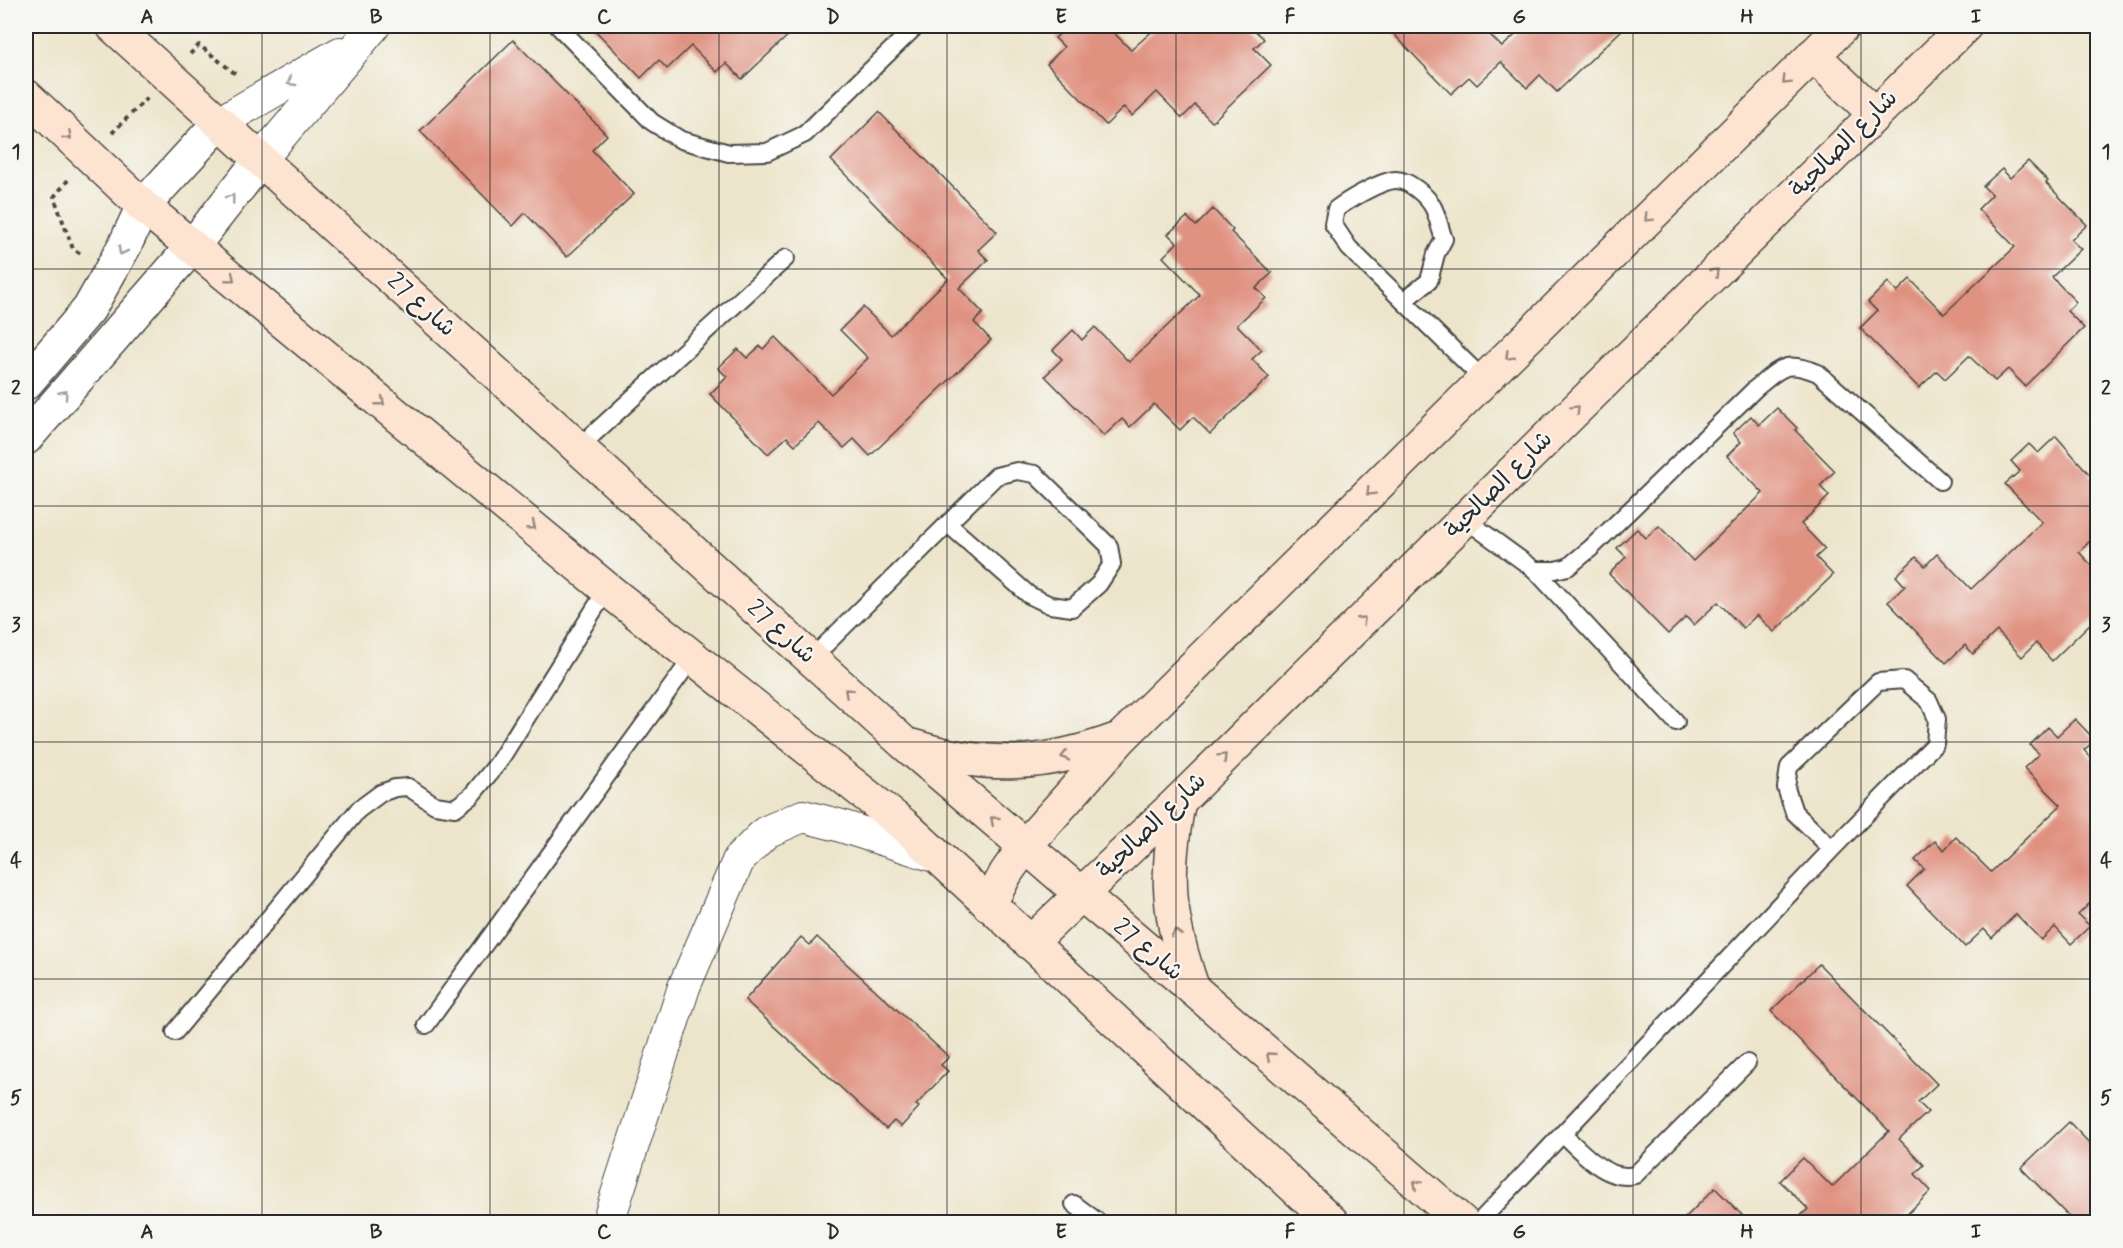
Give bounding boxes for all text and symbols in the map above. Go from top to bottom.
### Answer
text: A [140,4,154,31]
text: B [370,4,383,31]
text: C [597,4,612,31]
text: D [826,4,840,31]
text: E [1055,4,1067,31]
text: F [1285,4,1296,31]
text: G [1512,4,1526,31]
text: H [1740,4,1754,31]
text: I [1971,4,1981,31]
one-way arrow [1783,74,1794,85]
one-way arrow [287,75,297,86]
street label: شارع الصالحية [1783,83,1905,205]
one-way arrow [61,129,72,140]
text: 1 [12,139,20,166]
text: 1 [2102,139,2110,166]
one-way arrow [223,193,234,204]
one-way arrow [1644,211,1655,222]
one-way arrow [118,244,129,255]
street label: شارع 27 [380,266,462,344]
one-way arrow [1708,268,1718,279]
one-way arrow [224,271,235,282]
one-way arrow [1505,348,1516,359]
text: 2 [11,375,21,402]
text: 2 [2101,375,2111,402]
one-way arrow [57,390,68,401]
one-way arrow [374,395,385,406]
one-way arrow [1569,405,1579,416]
street label: شارع الصالحية [1438,424,1560,546]
one-way arrow [1367,485,1378,496]
one-way arrow [525,519,536,530]
street label: شارع 27 [740,593,822,671]
text: 3 [11,612,21,639]
text: 3 [2101,612,2111,639]
one-way arrow [1355,616,1366,627]
one-way arrow [844,688,854,699]
one-way arrow [1060,749,1070,762]
one-way arrow [1216,753,1227,764]
street label: شارع الصالحية [1091,766,1213,886]
one-way arrow [990,816,1001,827]
text: 4 [10,848,22,875]
text: 4 [2100,848,2112,875]
street label: شارع 27 [1107,912,1189,988]
one-way arrow [1170,928,1183,938]
one-way arrow [1266,1052,1277,1063]
text: 5 [10,1085,22,1112]
text: 5 [2100,1085,2112,1112]
one-way arrow [1413,1180,1424,1191]
text: A [140,1219,154,1246]
text: B [370,1219,383,1246]
text: C [597,1219,612,1246]
text: D [826,1219,840,1246]
text: E [1055,1219,1067,1246]
text: F [1285,1219,1296,1246]
text: G [1512,1219,1526,1246]
text: H [1740,1219,1754,1246]
text: I [1971,1219,1981,1246]

